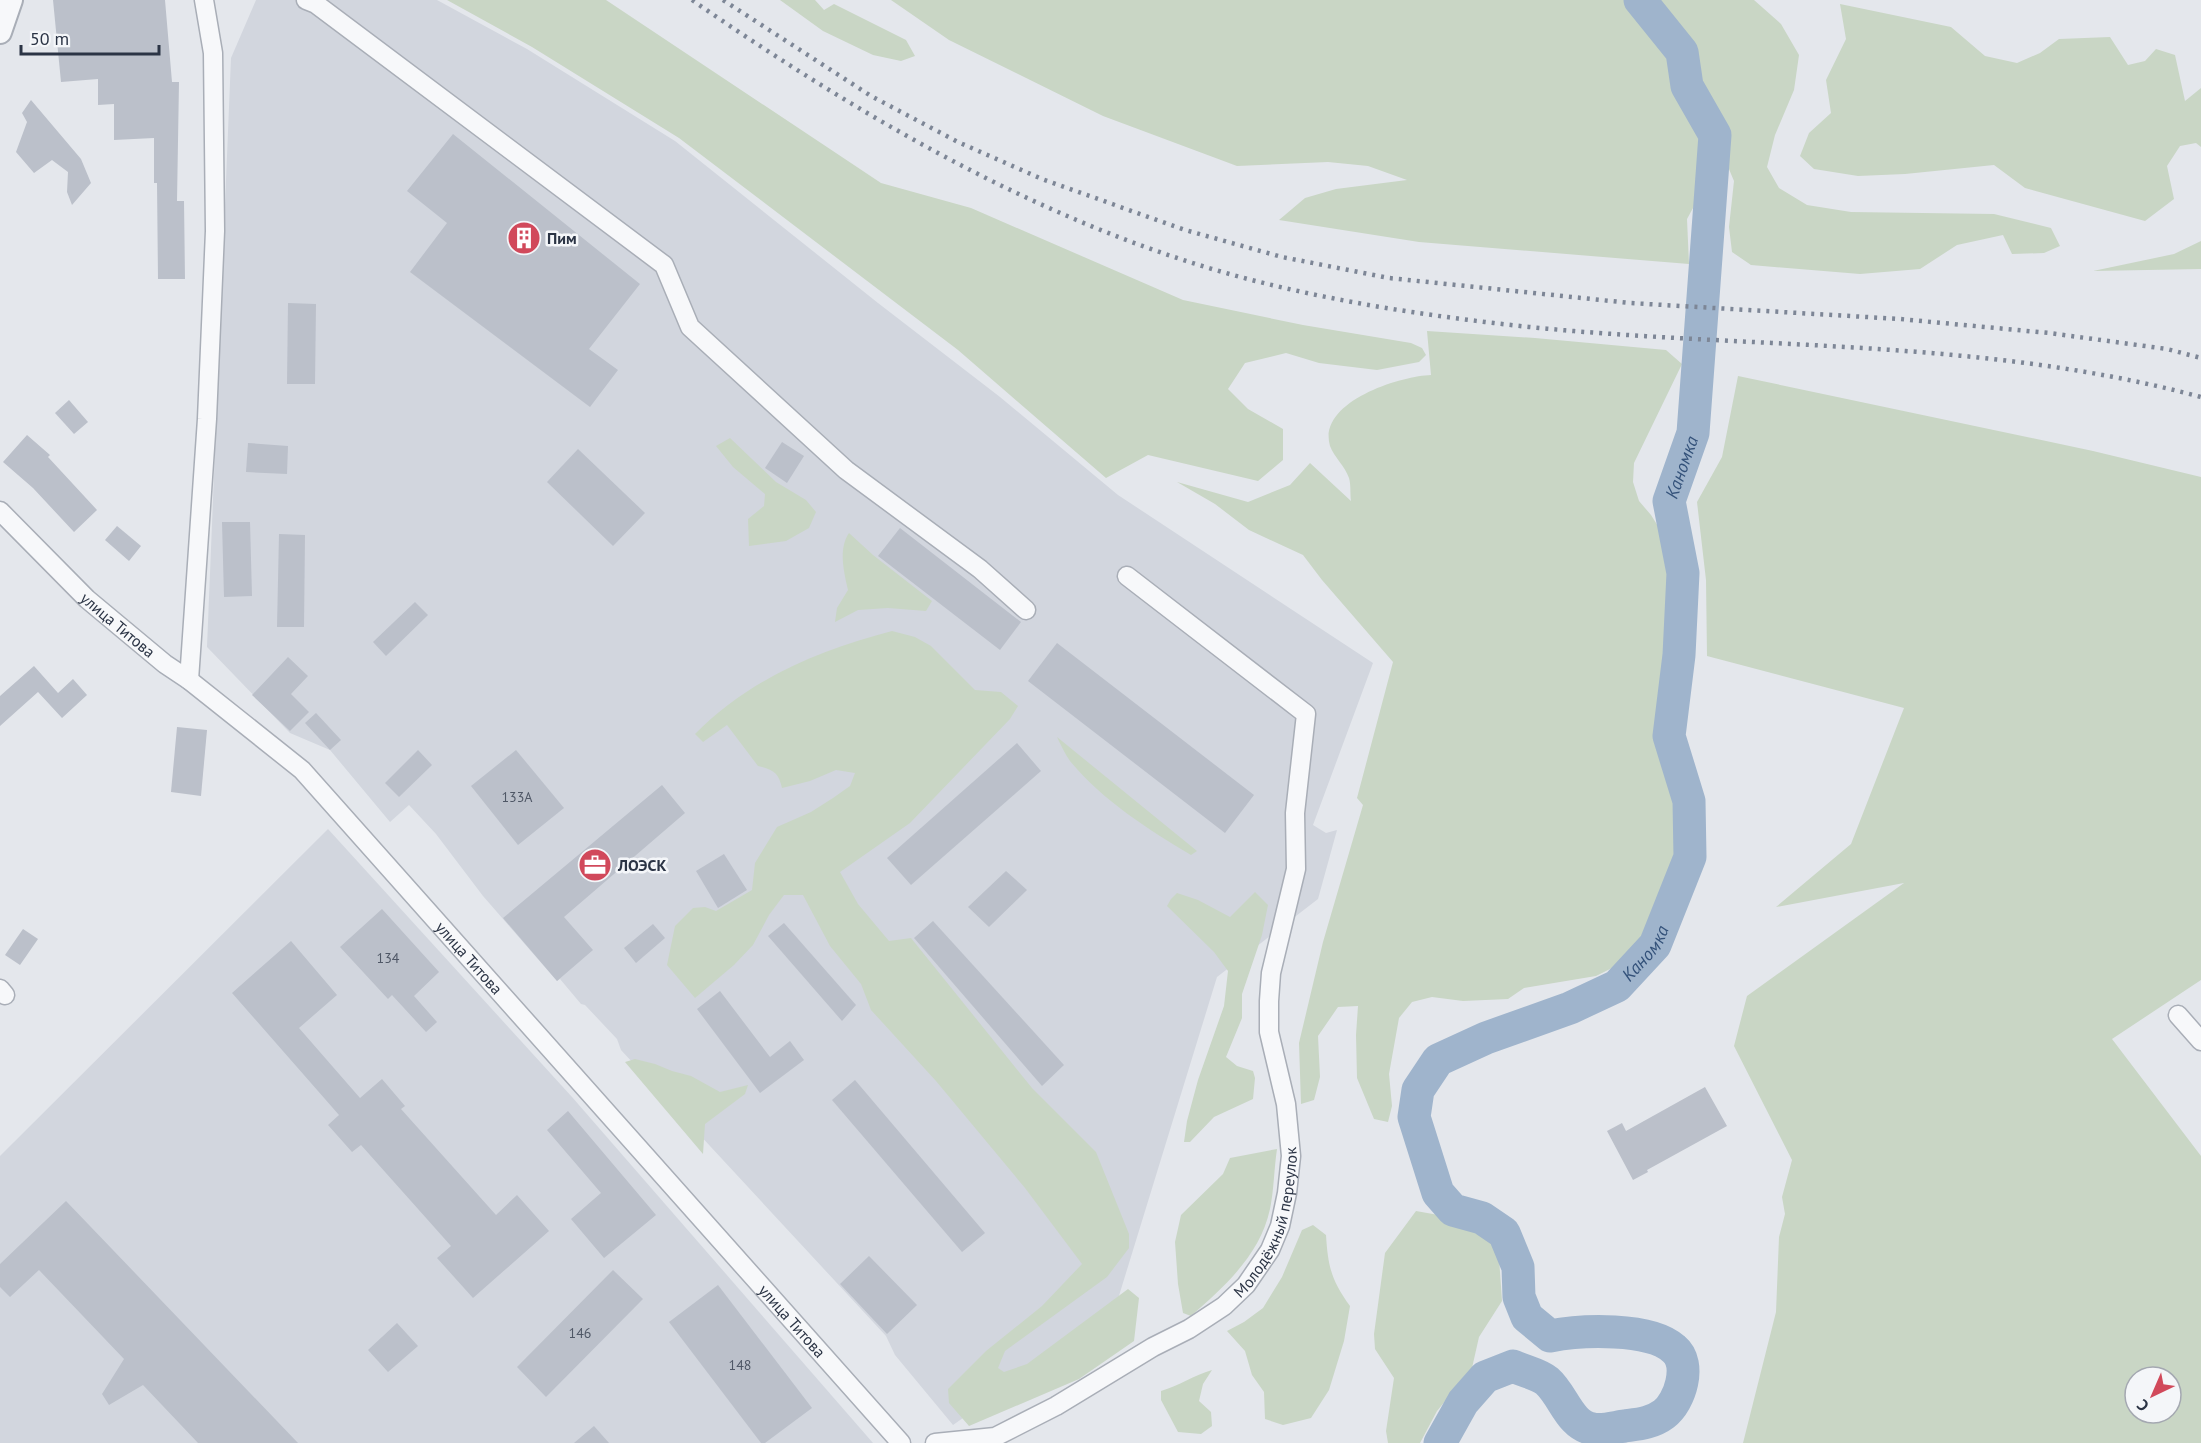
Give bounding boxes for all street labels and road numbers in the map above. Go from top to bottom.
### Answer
street label: улица Титова [76,588,159,662]
street label: улица Титова [431,917,507,998]
street label: Молодёжный переулок [1229,1146,1301,1302]
street label: улица Титова [755,1280,830,1361]

